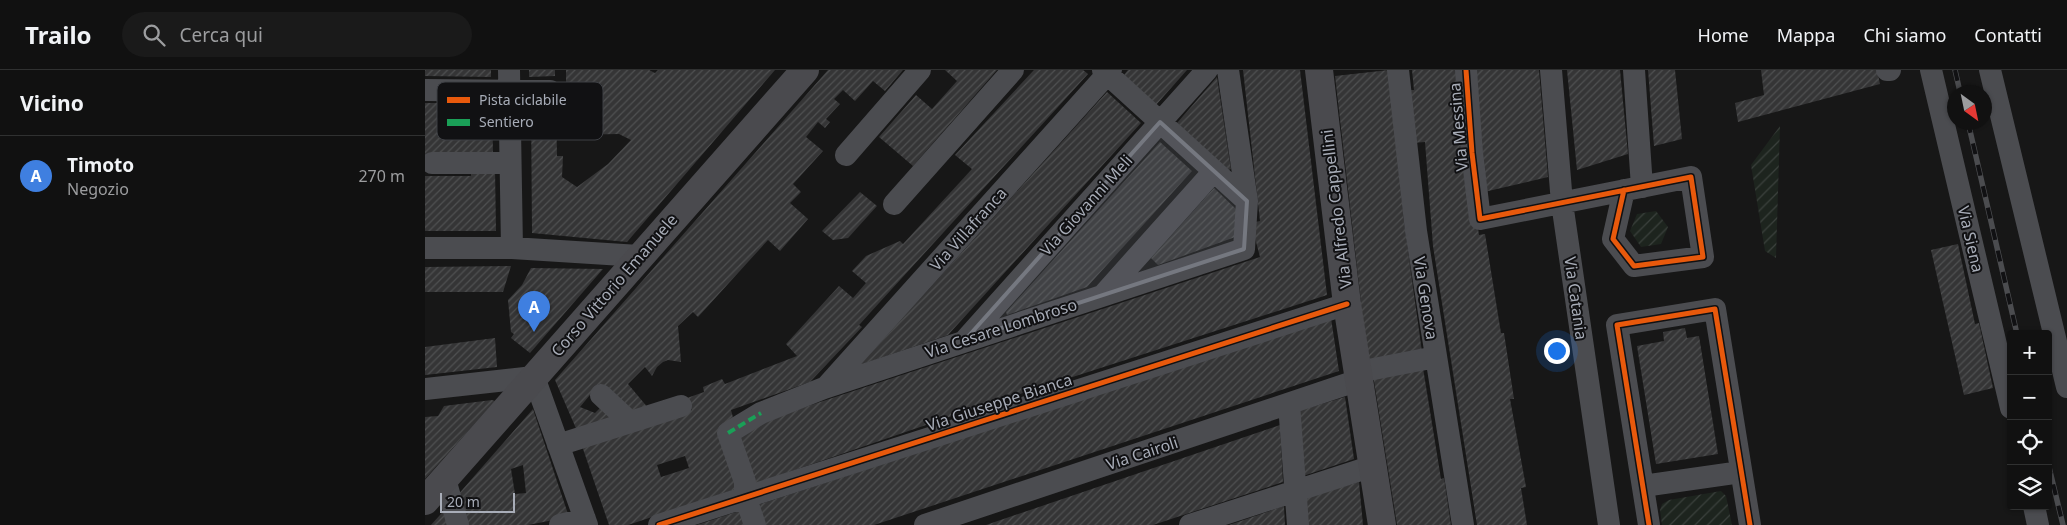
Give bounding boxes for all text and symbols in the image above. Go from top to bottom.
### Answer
search box [122,12,472,57]
text: Trailo [25,18,92,51]
icon: search [140,21,168,49]
text: Cerca qui [180,22,263,48]
text: Home [1698,23,1749,47]
text: Mappa [1777,23,1835,47]
text: Chi siamo [1863,23,1946,47]
text: Contatti [1974,23,2042,47]
legend [437,82,603,140]
street label: Via Messina [1443,82,1473,172]
north arrow [1947,85,1992,130]
text: Vicino [20,89,84,117]
text: Pista ciclabile [479,90,567,109]
text: Sentiero [479,112,534,131]
street label: Via Alfredo Cappellini [1315,128,1357,290]
street label: Via Giovanni Meli [1035,150,1137,260]
text: Timoto [67,152,134,178]
text: A [30,165,42,187]
text: 270 m [358,165,405,187]
text: Negozio [67,178,129,200]
street label: Via Villafranca [925,183,1011,275]
street label: Via Siena [1953,204,1989,274]
street label: Corso Vittorio Emanuele [546,209,682,361]
street label: Via Genova [1409,255,1443,341]
street label: Via Catania [1559,255,1593,341]
pin: A [518,291,550,332]
street label: Via Cesare Lombroso [922,293,1080,363]
map controls [2007,330,2052,510]
button: + [2007,330,2052,375]
your location [1544,338,1570,364]
street label: Via Giuseppe Bianca [923,368,1075,436]
button: − [2007,375,2052,420]
button: locate [2007,420,2052,465]
street label: Via Cairoli [1103,431,1181,475]
button: layers [2007,465,2052,510]
scale bar [440,490,515,513]
text: 20 m [447,492,480,511]

